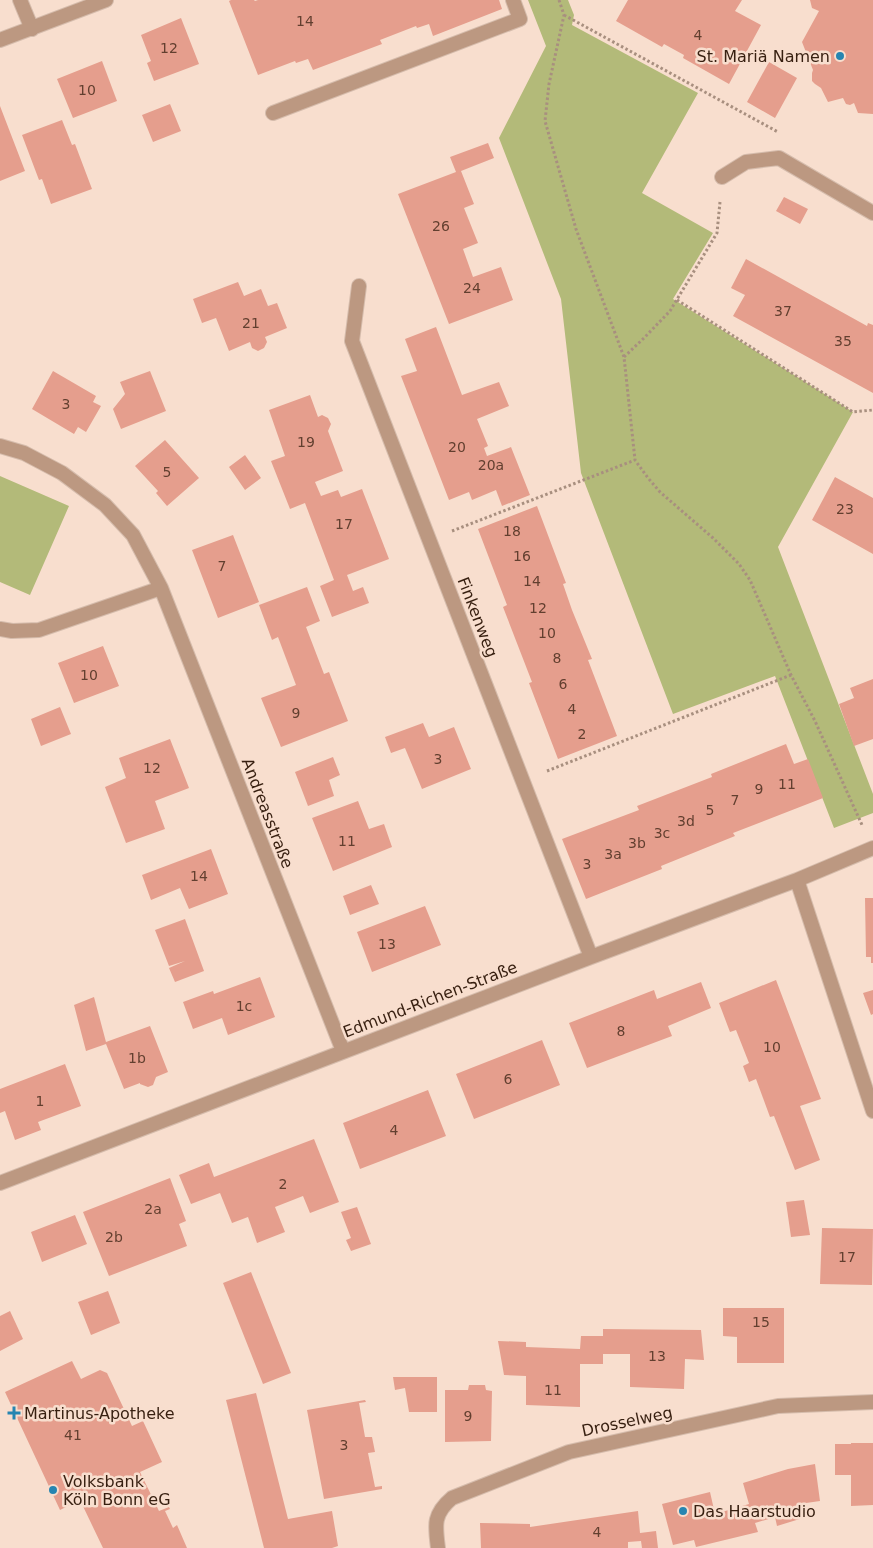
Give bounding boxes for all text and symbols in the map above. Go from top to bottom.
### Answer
house number: 14 [296,13,314,29]
house number: 4 [694,27,703,43]
house number: 12 [160,40,178,56]
place label: St. Mariä Namen [697,47,830,66]
marker: St. Mariä Namen [834,50,846,62]
house number: 10 [78,82,96,98]
house number: 26 [432,218,450,234]
house number: 24 [463,280,481,296]
house number: 37 [774,303,792,319]
house number: 21 [242,315,260,331]
house number: 35 [834,333,852,349]
house number: 3 [62,396,70,412]
house number: 19 [297,434,315,450]
house number: 20 [448,439,466,455]
house number: 20a [478,457,504,473]
house number: 5 [163,464,171,480]
house number: 23 [836,501,854,517]
house number: 17 [335,516,353,532]
house number: 18 [503,523,521,539]
house number: 16 [513,548,531,564]
house number: 7 [218,558,226,574]
house number: 14 [523,573,541,589]
street label: Finkenweg [454,574,502,660]
house number: 12 [529,600,547,616]
house number: 10 [538,625,556,641]
house number: 8 [553,650,561,666]
house number: 10 [80,667,98,683]
house number: 6 [559,676,568,692]
house number: 4 [568,701,577,717]
house number: 9 [292,705,300,721]
house number: 2 [578,726,586,742]
house number: 3 [434,751,442,767]
street label: Andreasstraße [238,755,297,871]
house number: 12 [143,760,161,776]
house number: 11 [778,776,796,792]
house number: 9 [755,781,763,797]
house number: 7 [731,792,739,808]
house number: 5 [706,802,714,818]
house number: 3d [677,813,695,829]
house number: 3c [654,825,670,841]
house number: 11 [338,833,356,849]
house number: 3b [628,835,646,851]
house number: 3a [604,846,622,862]
house number: 3 [583,856,591,872]
house number: 14 [190,868,208,884]
house number: 13 [378,936,396,952]
street label: Edmund-Richen-Straße [340,957,520,1041]
house number: 1c [236,998,252,1014]
house number: 8 [617,1023,625,1039]
house number: 10 [763,1039,781,1055]
house number: 1b [128,1050,146,1066]
house number: 6 [504,1071,513,1087]
house number: 1 [36,1093,44,1109]
house number: 4 [390,1122,399,1138]
house number: 2 [279,1176,287,1192]
house number: 2a [144,1201,162,1217]
house number: 2b [105,1229,123,1245]
house number: 17 [838,1249,856,1265]
house number: 15 [752,1314,770,1330]
house number: 13 [648,1348,666,1364]
house number: 11 [544,1382,562,1398]
street label: Drosselweg [580,1403,674,1440]
place label: Martinus-Apotheke [24,1404,175,1423]
marker: Martinus-Apotheke [8,1407,20,1419]
house number: 9 [464,1408,472,1424]
house number: 41 [64,1427,82,1443]
house number: 3 [340,1437,348,1453]
place label: Volksbank Köln Bonn eG [63,1472,171,1509]
marker: Volksbank Köln Bonn eG [47,1484,59,1496]
place label: Das Haarstudio [693,1502,816,1521]
marker: Das Haarstudio [677,1505,689,1517]
house number: 4 [593,1524,602,1540]

